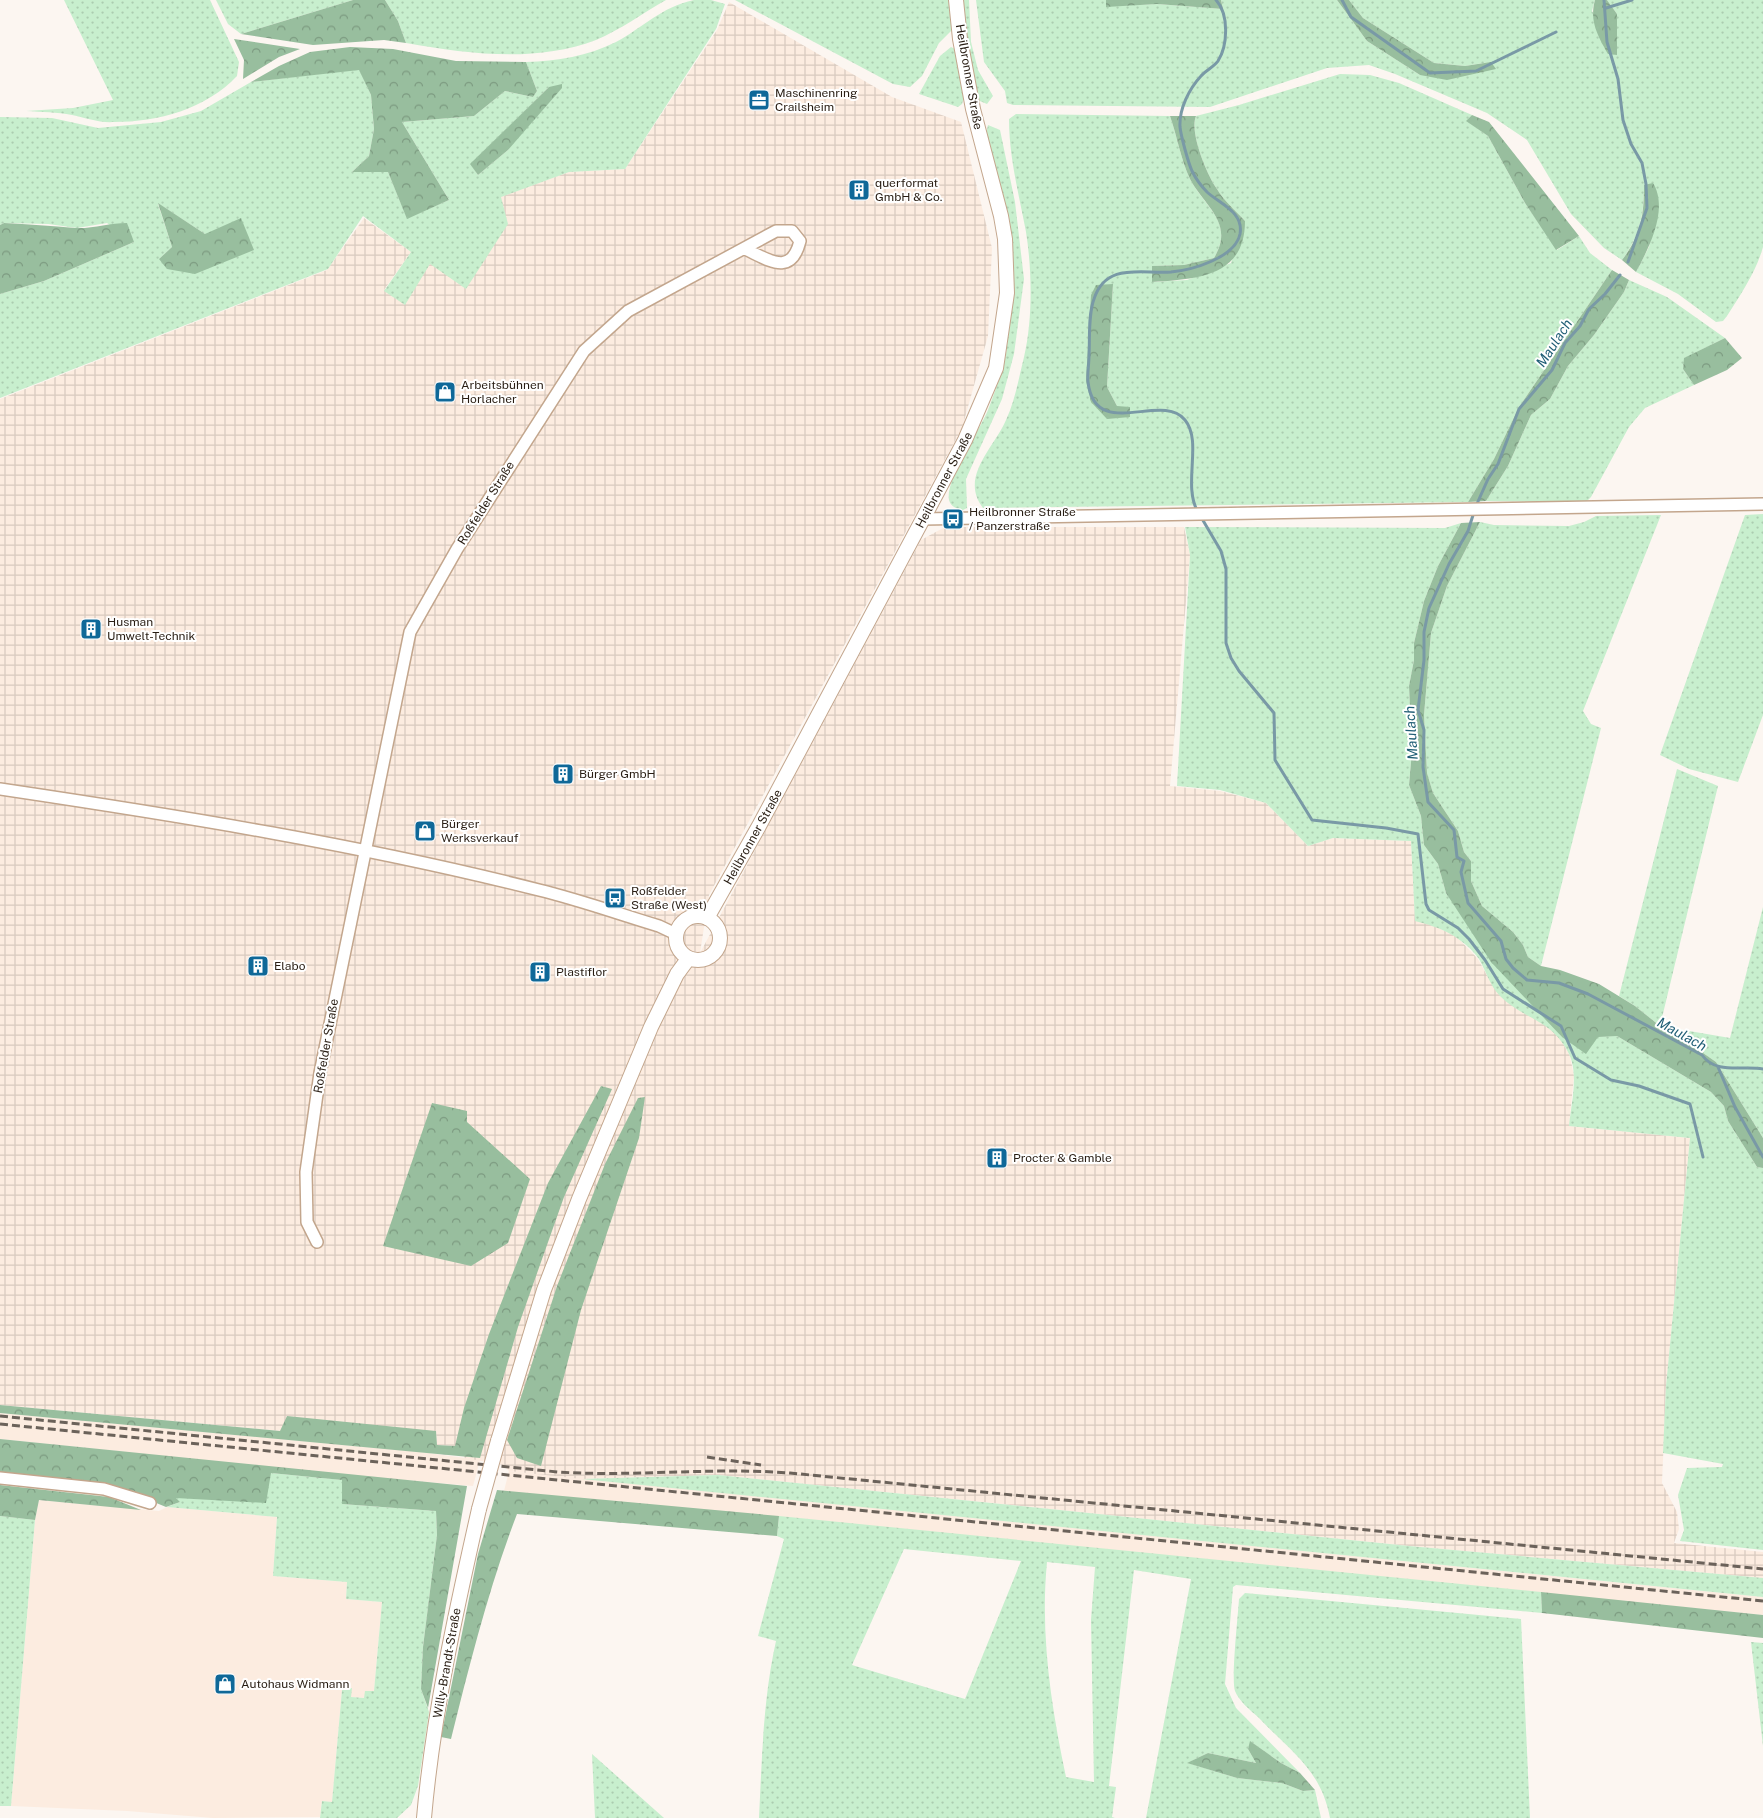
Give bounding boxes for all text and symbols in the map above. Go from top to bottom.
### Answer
street label: Heilbronner Straße [953,23,985,131]
place label: Maschinenring Crailsheim [775,86,857,114]
office icon: Maschinenring Crailsheim [747,88,771,112]
place label: querformat GmbH & Co. [875,176,943,204]
building icon: querformat GmbH & Co. [847,178,871,202]
water label: Maulach [1533,316,1575,370]
place label: Arbeitsbühnen Horlacher [461,378,544,406]
shop icon: Arbeitsbühnen Horlacher [433,380,457,404]
street label: Heilbronner Straße [913,429,975,530]
street label: Roßfelder Straße [455,459,517,547]
place label: Heilbronner Straße / Panzerstraße [969,505,1076,533]
bus stop icon: Heilbronner Straße / Panzerstraße [941,507,965,531]
place label: Husman Umwelt-Technik [107,615,196,643]
building icon: Husman Umwelt-Technik [79,617,103,641]
water label: Maulach [1401,705,1421,760]
building icon: Bürger GmbH [551,762,575,786]
place label: Bürger GmbH [579,767,656,781]
street label: Heilbronner Straße [721,787,785,887]
place label: Bürger Werksverkauf [441,817,519,845]
shop icon: Bürger Werksverkauf [413,819,437,843]
place label: Roßfelder Straße (West) [631,884,707,912]
bus stop icon: Roßfelder Straße (West) [603,886,627,910]
building icon: Elabo [246,954,270,978]
place label: Elabo [274,959,306,973]
building icon: Plastiflor [528,960,552,984]
place label: Plastiflor [556,965,607,979]
street label: Roßfelder Straße [311,998,341,1094]
water label: Maulach [1655,1014,1710,1054]
building icon: Procter & Gamble [985,1146,1009,1170]
place label: Procter & Gamble [1013,1151,1112,1165]
street label: Willy-Brandt-Straße [430,1607,464,1719]
shop icon: Autohaus Widmann [213,1672,237,1696]
place label: Autohaus Widmann [241,1677,349,1691]

